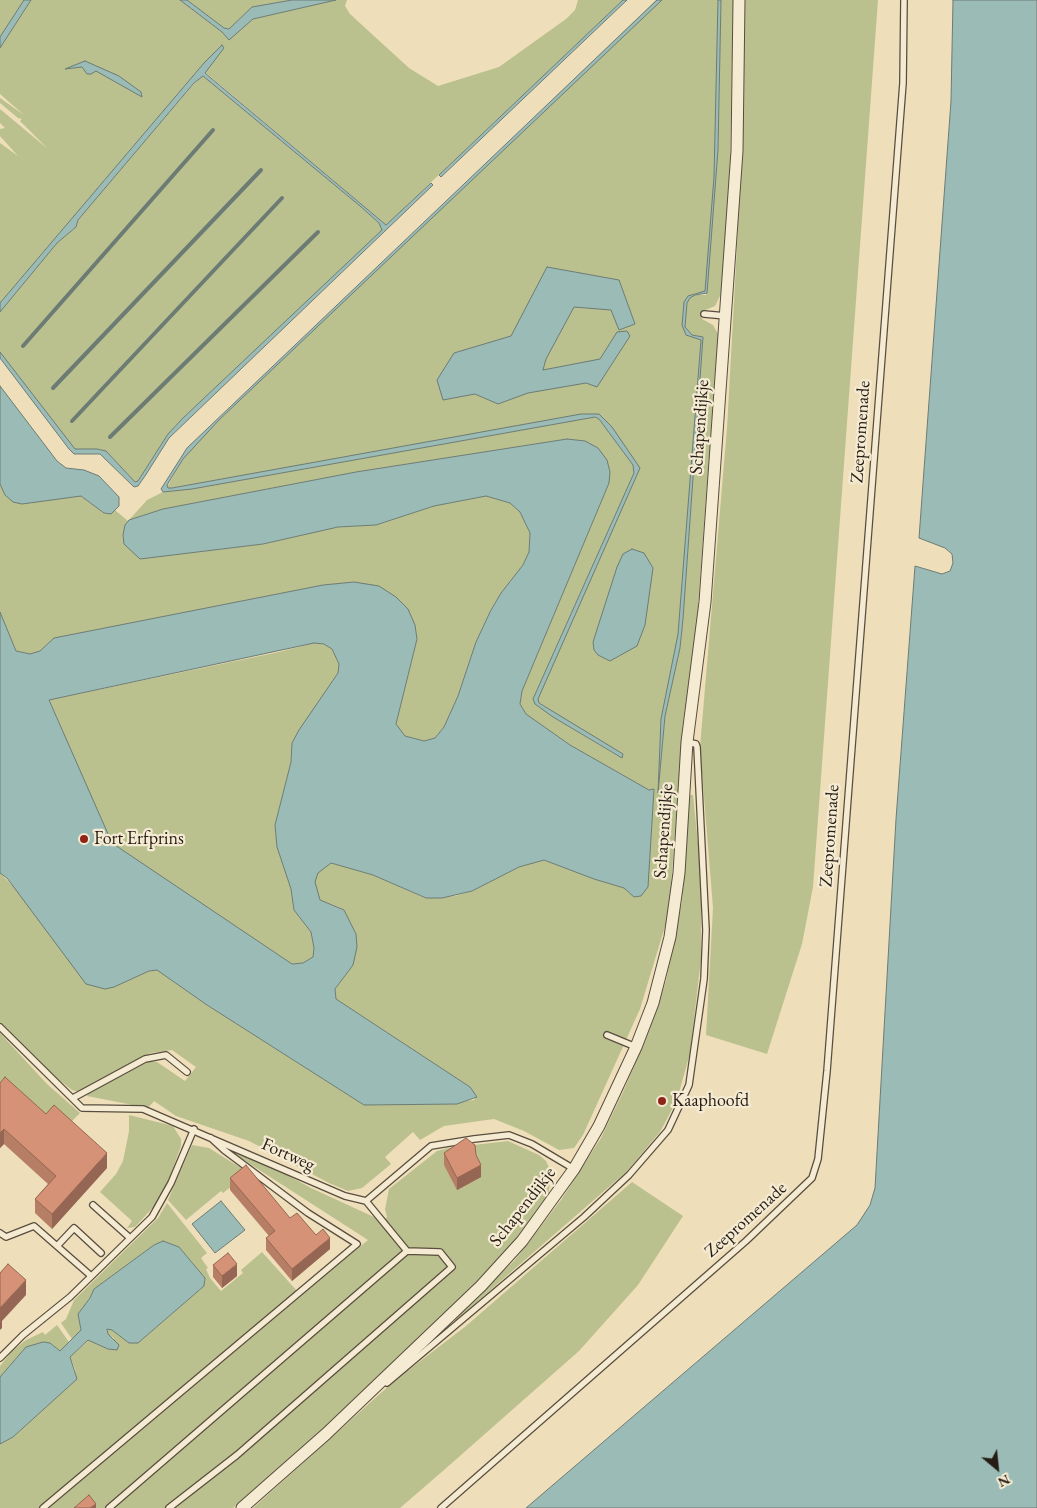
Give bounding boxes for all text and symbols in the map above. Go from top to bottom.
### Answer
street label: Schapendijkje [686,379,714,475]
street label: Zeepromenade [847,380,875,484]
street label: Schapendijkje [650,783,678,879]
street label: Zeepromenade [816,784,844,888]
place label: Fort Erfprins [94,828,184,850]
marker: Fort Erfprins [78,833,90,845]
place label: Kaaphoofd [672,1090,749,1112]
marker: Kaaphoofd [656,1095,668,1107]
street label: Fortweg [258,1134,318,1176]
street label: Schapendijkje [485,1163,561,1251]
street label: Zeepromenade [701,1178,791,1262]
north arrow [972,1443,1022,1493]
text: N [995,1471,1013,1492]

